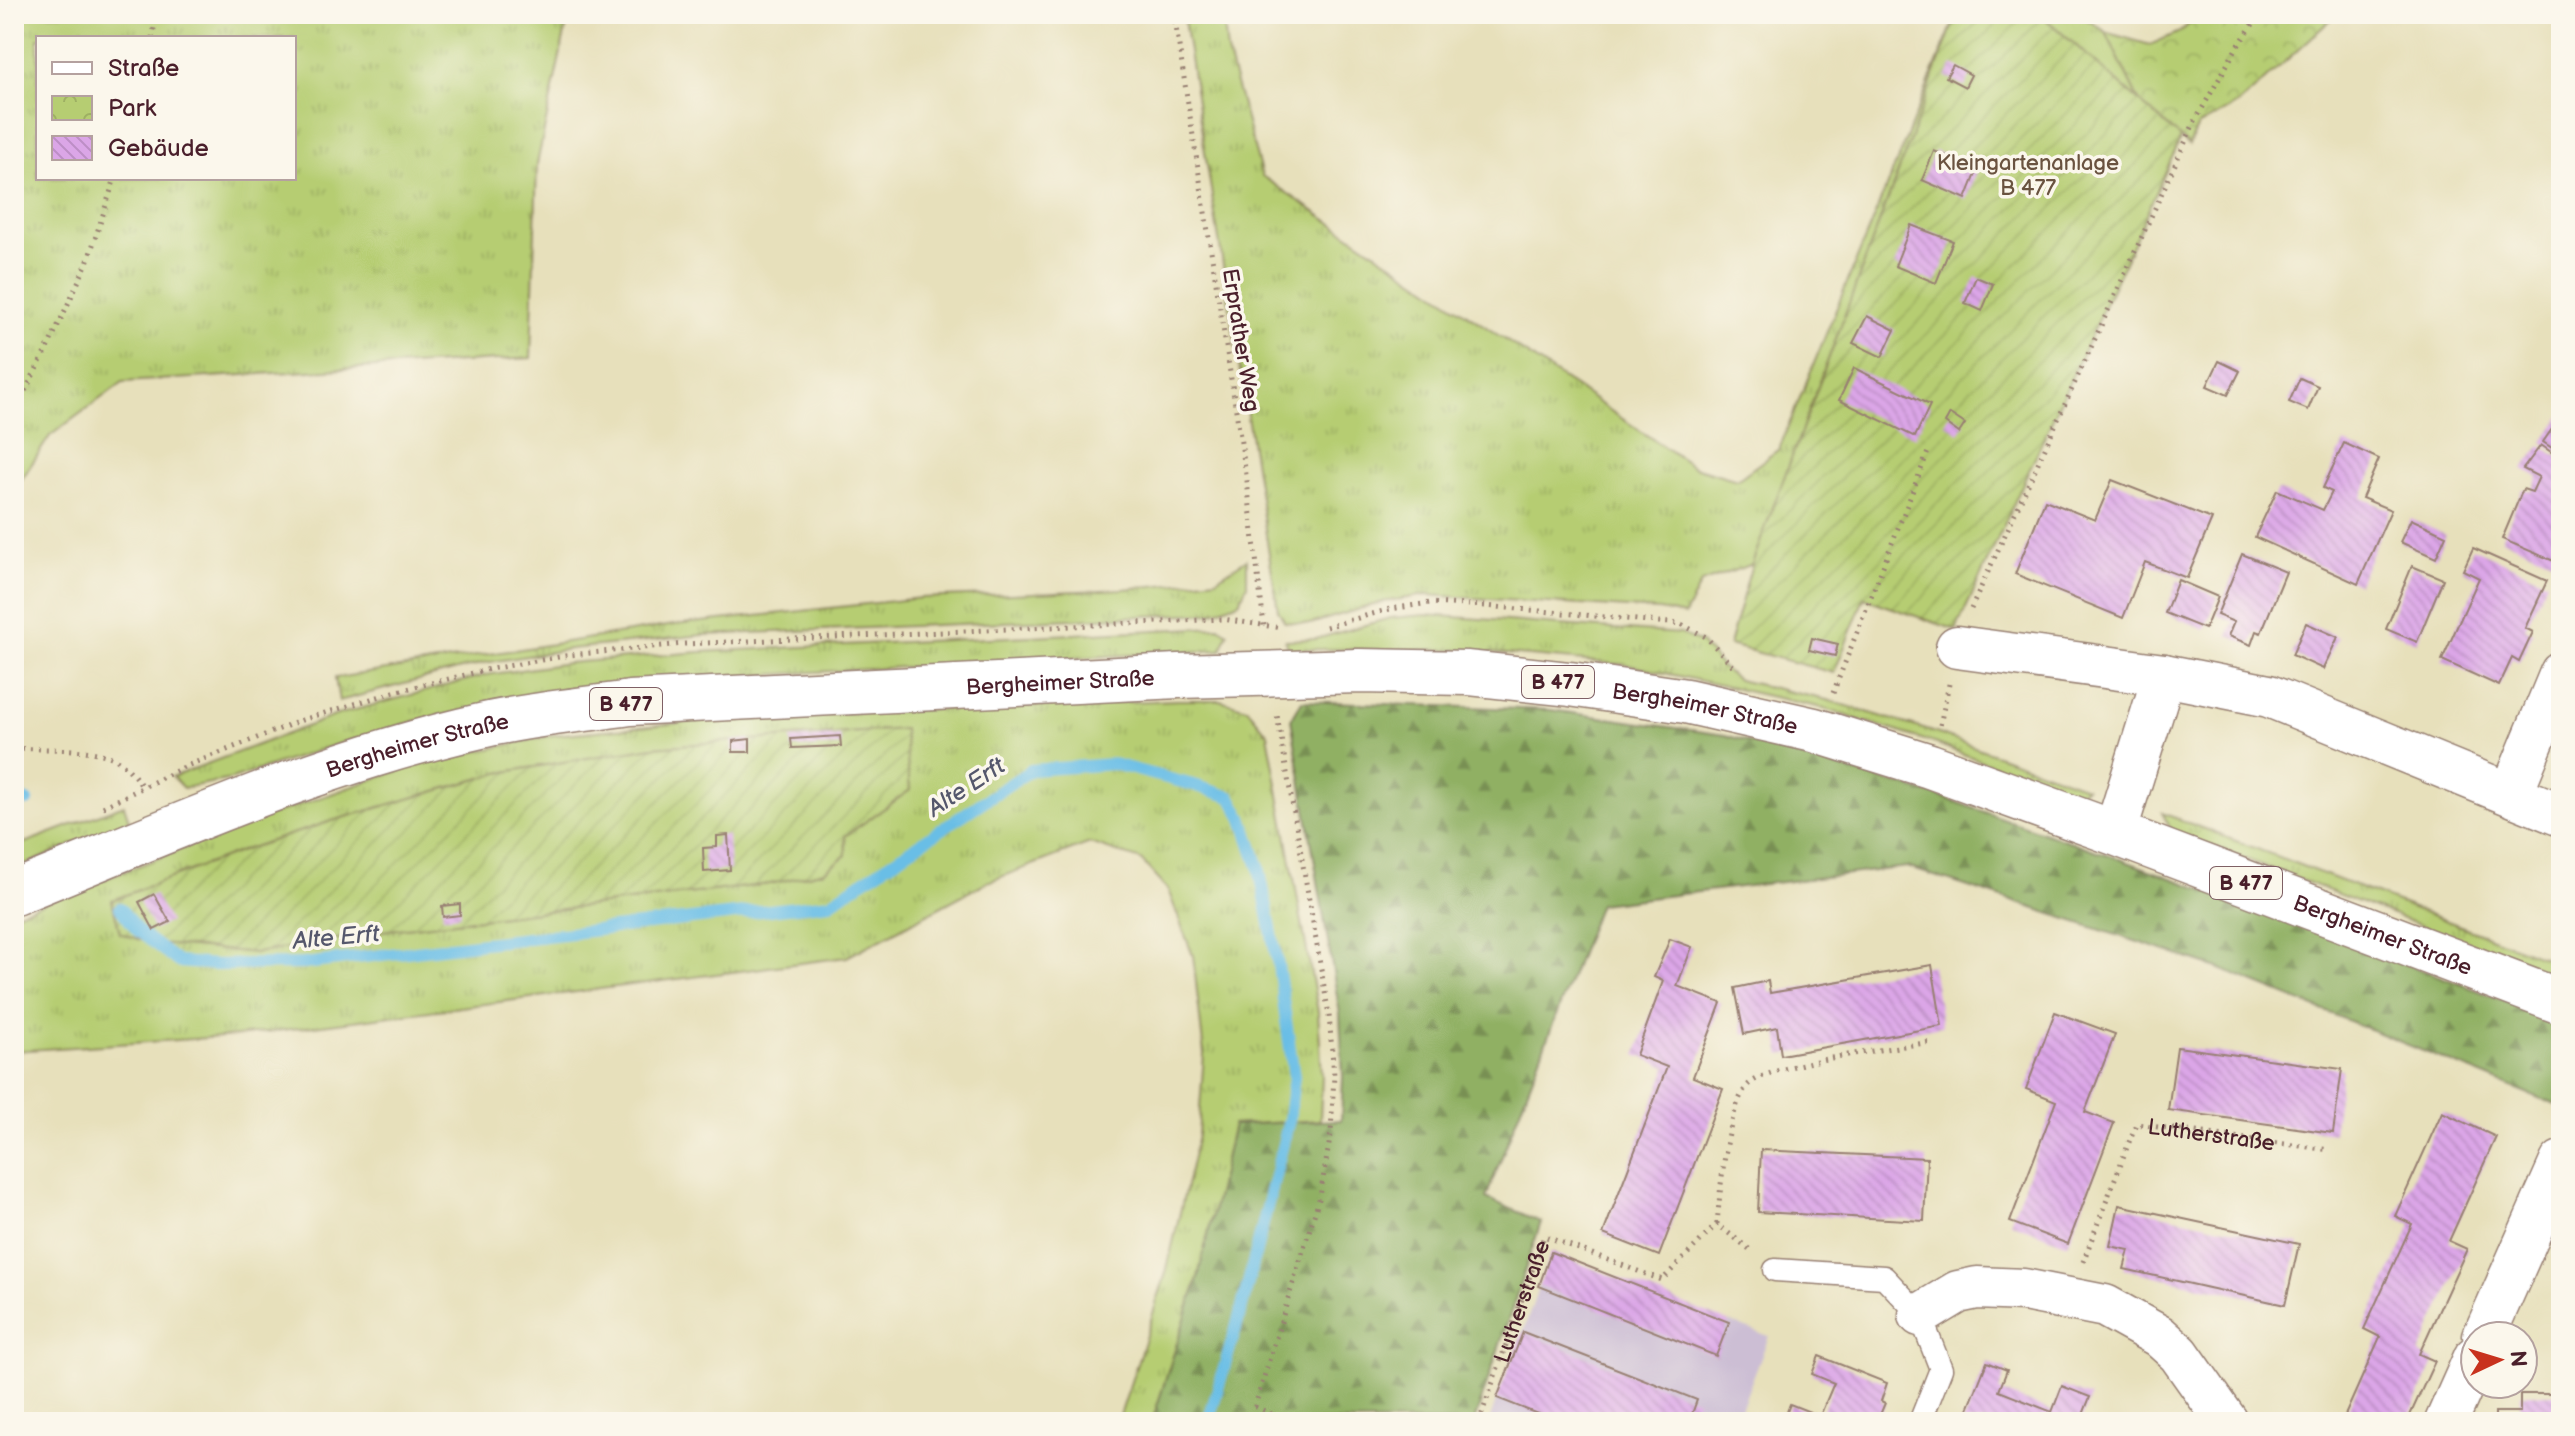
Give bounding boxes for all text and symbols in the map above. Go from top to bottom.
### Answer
legend [36,36,296,180]
text: Straße [108,54,179,83]
text: Park [108,94,156,123]
text: Gebäude [108,134,209,163]
park label: Kleingartenanlage B 477 [1937,150,2119,202]
street label: Erprather Weg [1216,267,1265,414]
street label: Bergheimer Straße [965,665,1155,701]
road number: B 477 [1522,666,1594,698]
street label: Bergheimer Straße [1610,678,1800,741]
road number: B 477 [590,688,662,720]
street label: Bergheimer Straße [323,708,511,785]
water label: Alte Erft [921,751,1011,824]
road number: B 477 [2210,867,2282,899]
street label: Bergheimer Straße [2289,890,2475,982]
water label: Alte Erft [291,919,381,956]
street label: Lutherstraße [2146,1114,2276,1157]
street label: Lutherstraße [1489,1237,1556,1366]
north arrow [2459,1320,2539,1400]
text: N [2503,1350,2531,1368]

